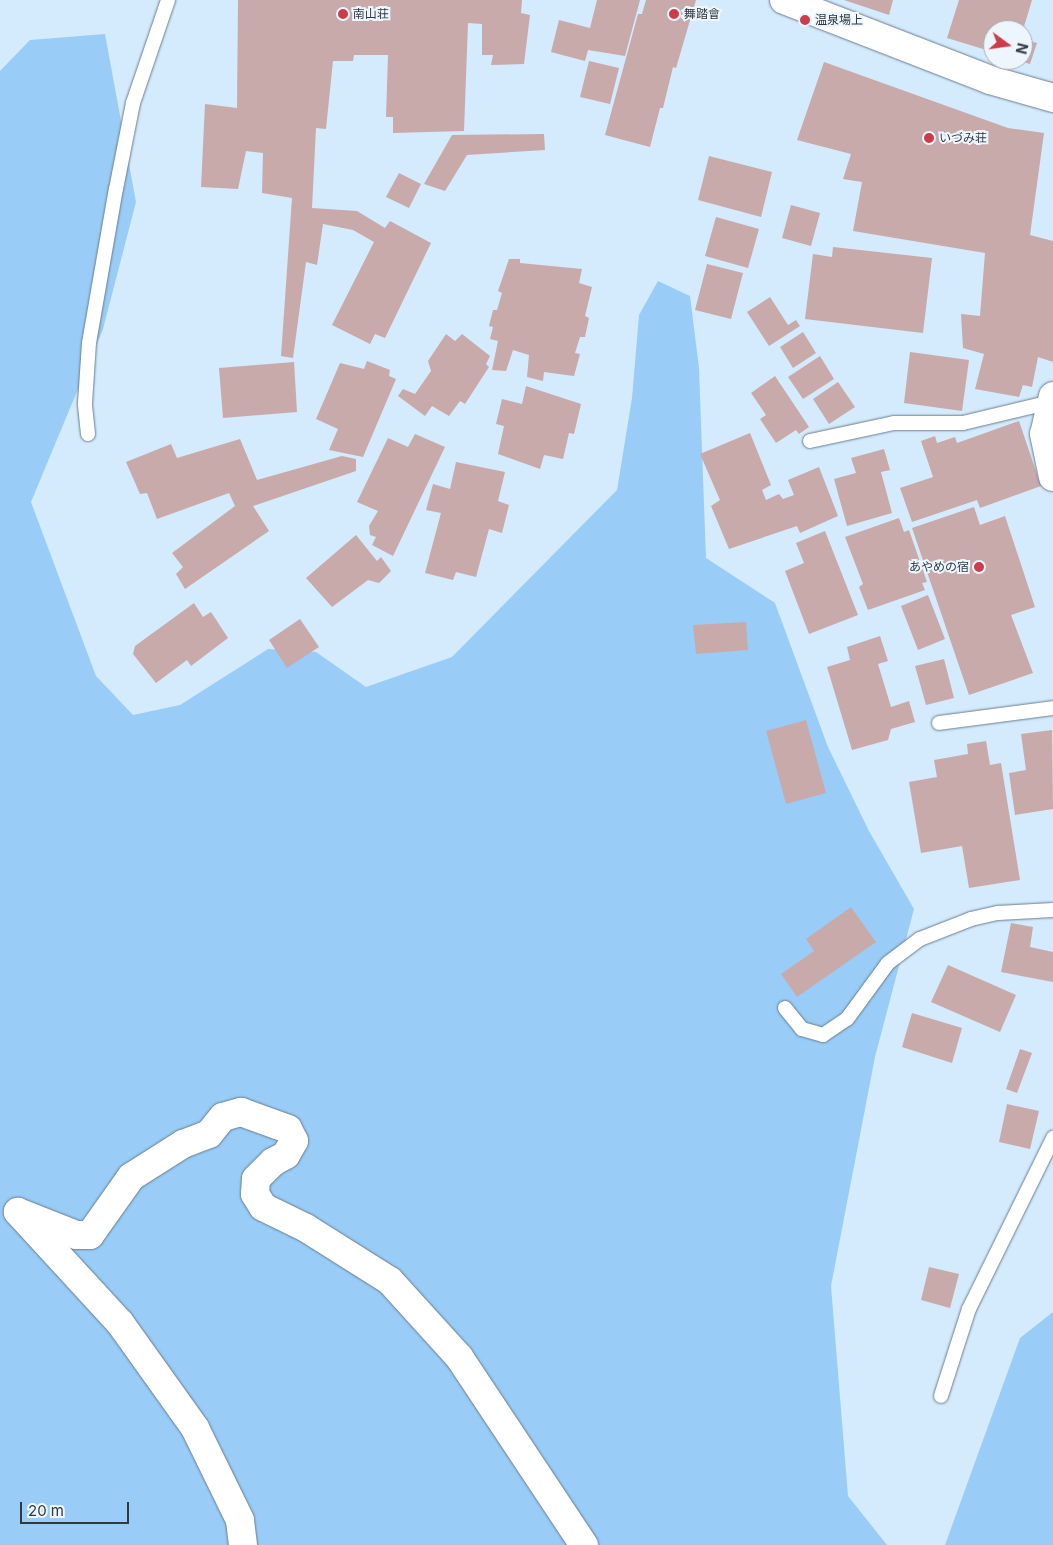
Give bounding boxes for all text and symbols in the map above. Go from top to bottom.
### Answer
place label: 南山荘 [353,7,389,21]
place label: 舞踏會 [684,7,720,21]
marker: 南山荘 [337,8,349,20]
marker: 舞踏會 [668,8,680,20]
place label: 温泉場上 [815,13,863,27]
marker: 温泉場上 [799,14,811,26]
north arrow [983,20,1033,70]
text: N [1013,41,1032,56]
place label: いづみ荘 [939,131,987,145]
marker: いづみ荘 [923,132,935,144]
place label: あやめの宿 [909,560,969,574]
marker: あやめの宿 [973,561,985,573]
scale bar [22,1492,131,1524]
text: 20 m [28,1501,64,1520]

